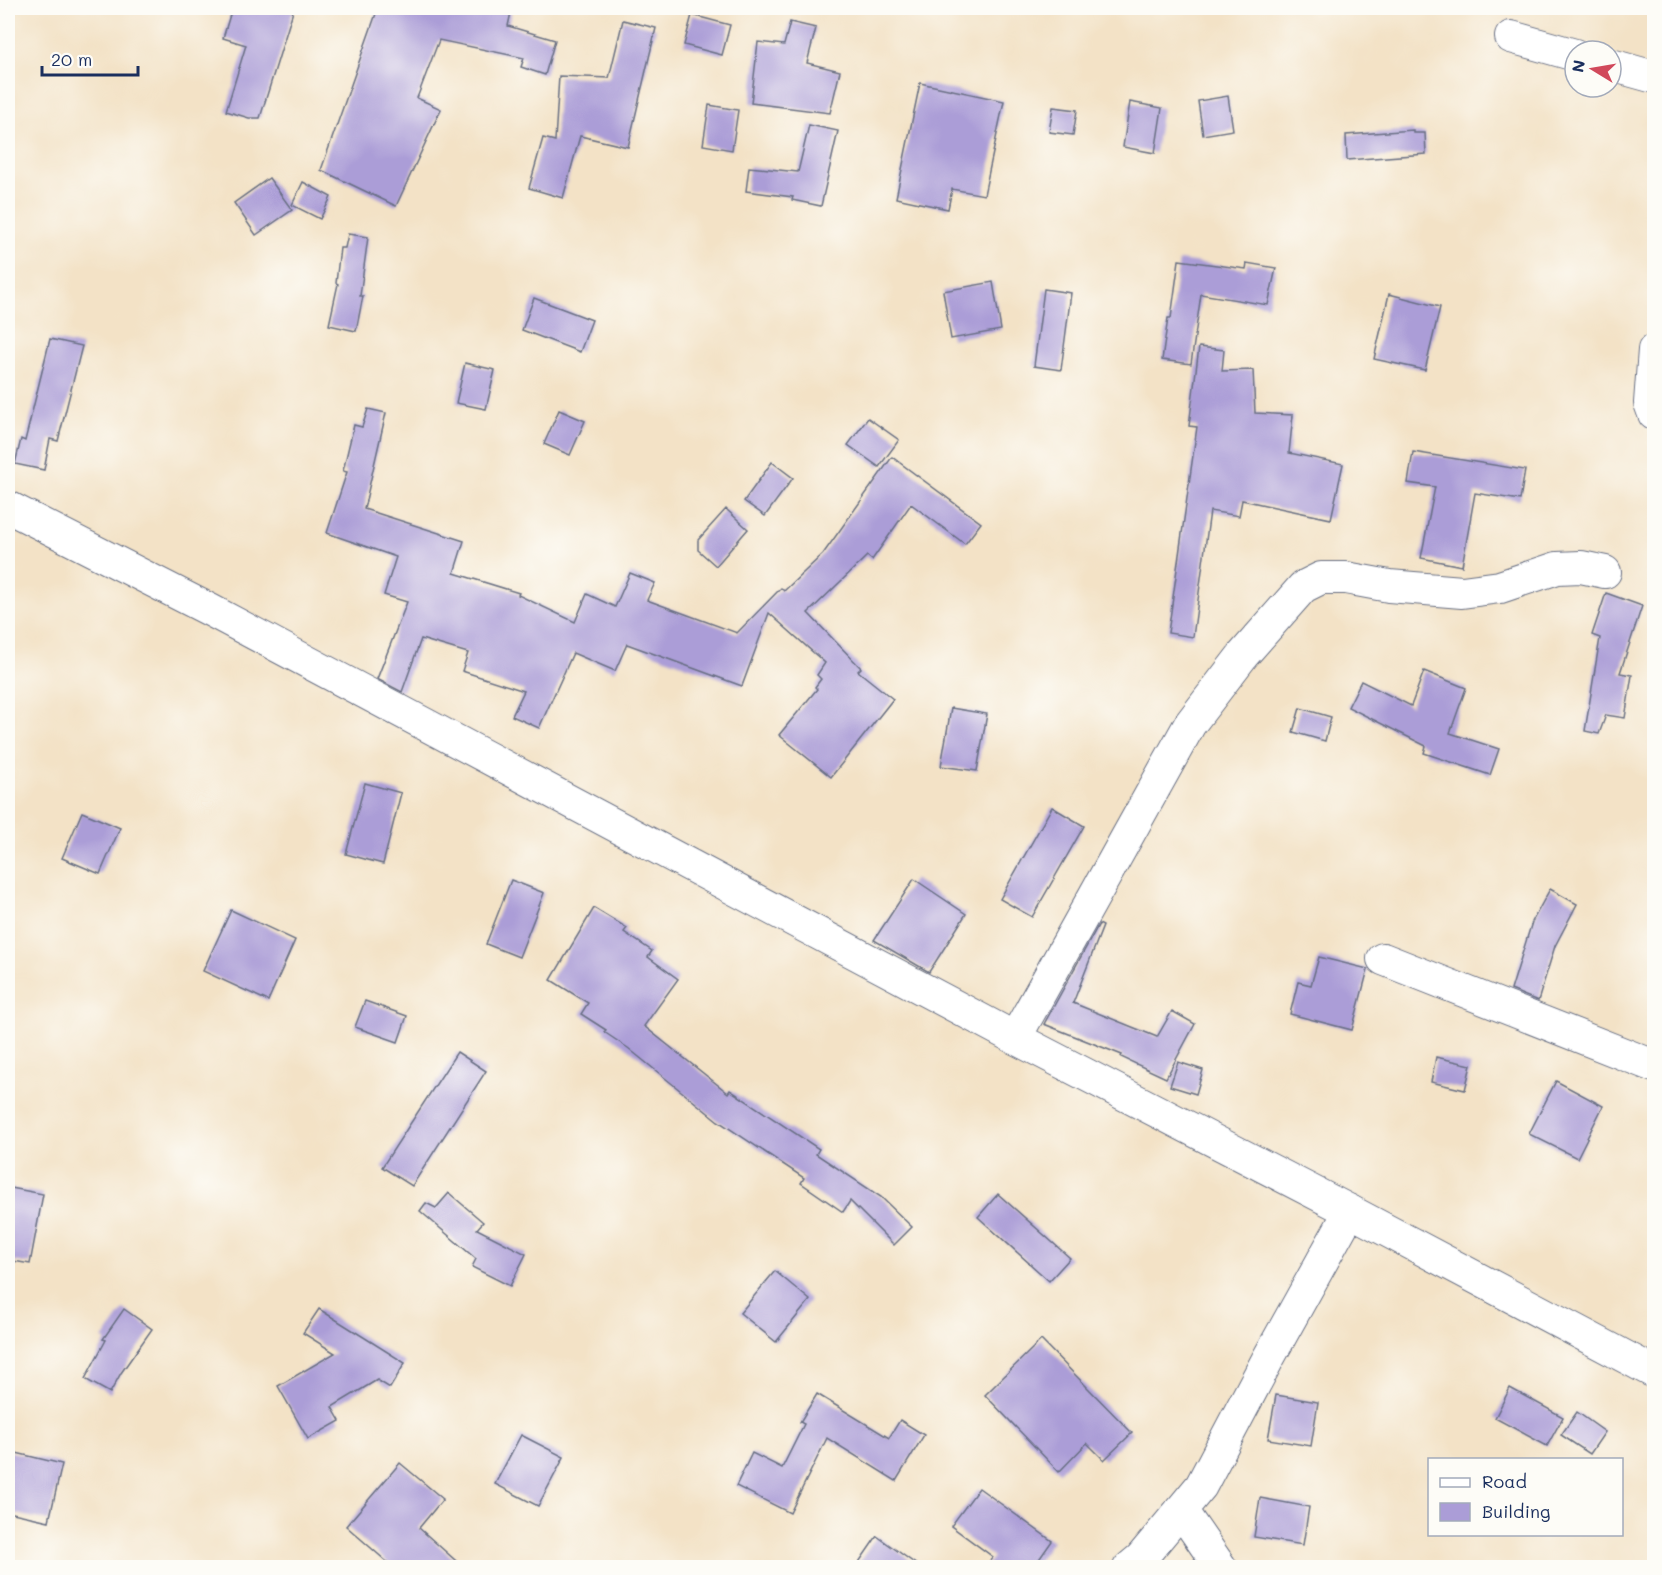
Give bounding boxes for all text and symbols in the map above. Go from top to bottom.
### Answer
scale bar [42,39,138,77]
north arrow [1563,39,1623,99]
text: 20 m [51,47,92,71]
text: N [1566,58,1589,74]
legend [1428,1458,1623,1536]
text: Road [1482,1469,1527,1493]
text: Building [1482,1499,1550,1523]

